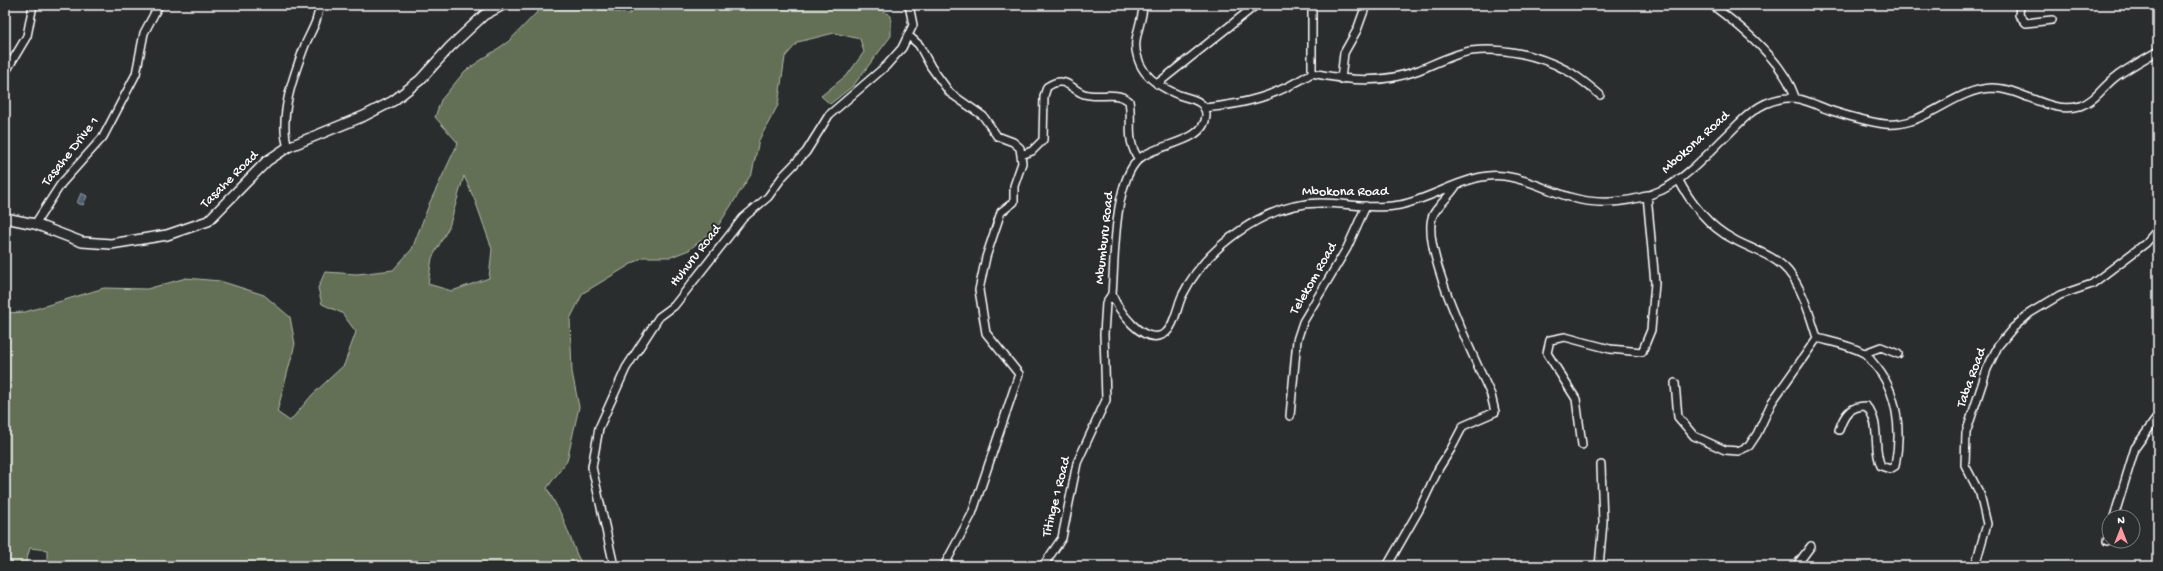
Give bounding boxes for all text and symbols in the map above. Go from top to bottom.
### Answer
street label: Mbokona Road [1658,107,1735,178]
street label: Tasahe Drive 1 [38,114,103,191]
street label: Tasahe Road [197,146,264,213]
street label: Mbokona Road [1302,184,1390,201]
street label: Mbumburu Road [1092,189,1119,285]
street label: Huhuru Road [666,220,727,290]
street label: Telekom Road [1286,238,1342,319]
street label: Taba Road [1953,344,1991,411]
street label: Titinge 1 Road [1039,453,1076,540]
north arrow [2101,509,2141,549]
text: N [2117,515,2125,527]

